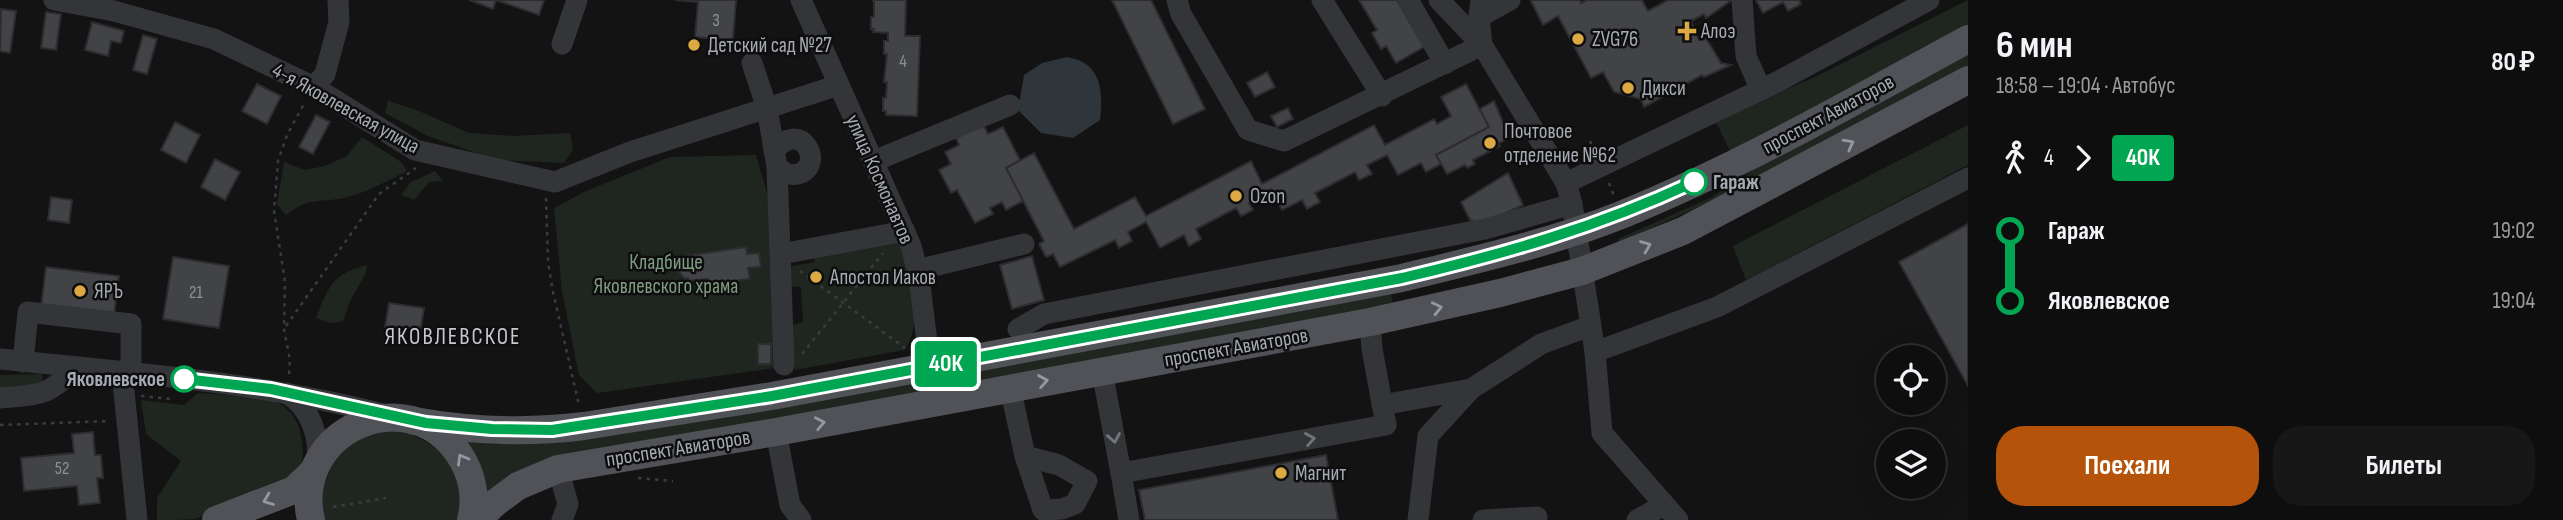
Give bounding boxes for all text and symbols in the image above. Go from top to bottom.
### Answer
house number: 3 [712,10,720,31]
place label: Алоэ [1700,19,1735,44]
marker: Алоэ [1679,23,1695,39]
text: 6 мин [1996,23,2073,68]
place label: ZVG76 [1592,27,1638,52]
marker: ZVG76 [1570,31,1586,47]
place label: Детский сад №27 [708,33,832,58]
marker: Детский сад №27 [686,37,702,53]
text: 80 ₽ [2491,47,2535,78]
house number: 4 [899,51,907,72]
street label: 4-я Яковлевская улица [268,58,424,159]
street label: проспект Авиаторов [1758,69,1898,160]
text: 18:58 – 19:04 · Автобус [1996,72,2176,100]
place label: Дикси [1642,76,1686,101]
marker: Дикси [1620,80,1636,96]
street label: улица Космонавтов [840,111,919,248]
place label: Почтовое отделение №62 [1504,119,1616,168]
marker: Почтовое отделение №62 [1482,135,1498,151]
one-way arrow [1842,139,1854,152]
icon: walk [1996,139,2034,177]
icon: forward [2064,139,2102,177]
text: 40К [2126,143,2160,172]
text: 4 [2044,144,2054,172]
marker: Гараж [1681,169,1707,195]
place label: Гараж [1713,170,1759,195]
place label: Ozon [1250,184,1285,209]
marker: Ozon [1228,188,1244,204]
text: Гараж [2048,216,2105,247]
text: 19:02 [2493,217,2535,245]
one-way arrow [1639,241,1651,255]
park label: Кладбище Яковлевского храма [594,250,738,299]
place label: Апостол Иаков [829,265,936,290]
marker: Апостол Иаков [808,269,824,285]
place label: ЯРЪ [94,279,123,304]
house number: 21 [189,282,204,303]
marker: ЯРЪ [72,283,88,299]
text: Яковлевское [2048,286,2170,317]
text: 19:04 [2493,287,2535,315]
one-way arrow [1431,302,1443,316]
district label: ЯКОВЛЕВСКОЕ [385,323,521,351]
street label: проспект Авиаторов [1162,323,1310,372]
line badge: 40К [906,341,986,387]
map controls [1876,345,1946,499]
button: locate [1876,345,1946,415]
text: 40К [929,349,963,378]
marker: Яковлевское [171,366,197,392]
place label: Яковлевское [67,367,165,392]
one-way arrow [1037,374,1049,389]
one-way arrow [814,417,826,432]
street label: проспект Авиаторов [604,425,752,472]
button: Поехали [1996,426,2259,506]
button: Билеты [2273,426,2535,506]
button: layers [1876,429,1946,499]
one-way arrow [1106,432,1121,444]
one-way arrow [1304,432,1316,447]
one-way arrow [457,454,470,467]
house number: 52 [55,458,69,479]
place label: Магнит [1295,461,1346,486]
marker: Магнит [1273,465,1289,481]
one-way arrow [262,492,274,506]

